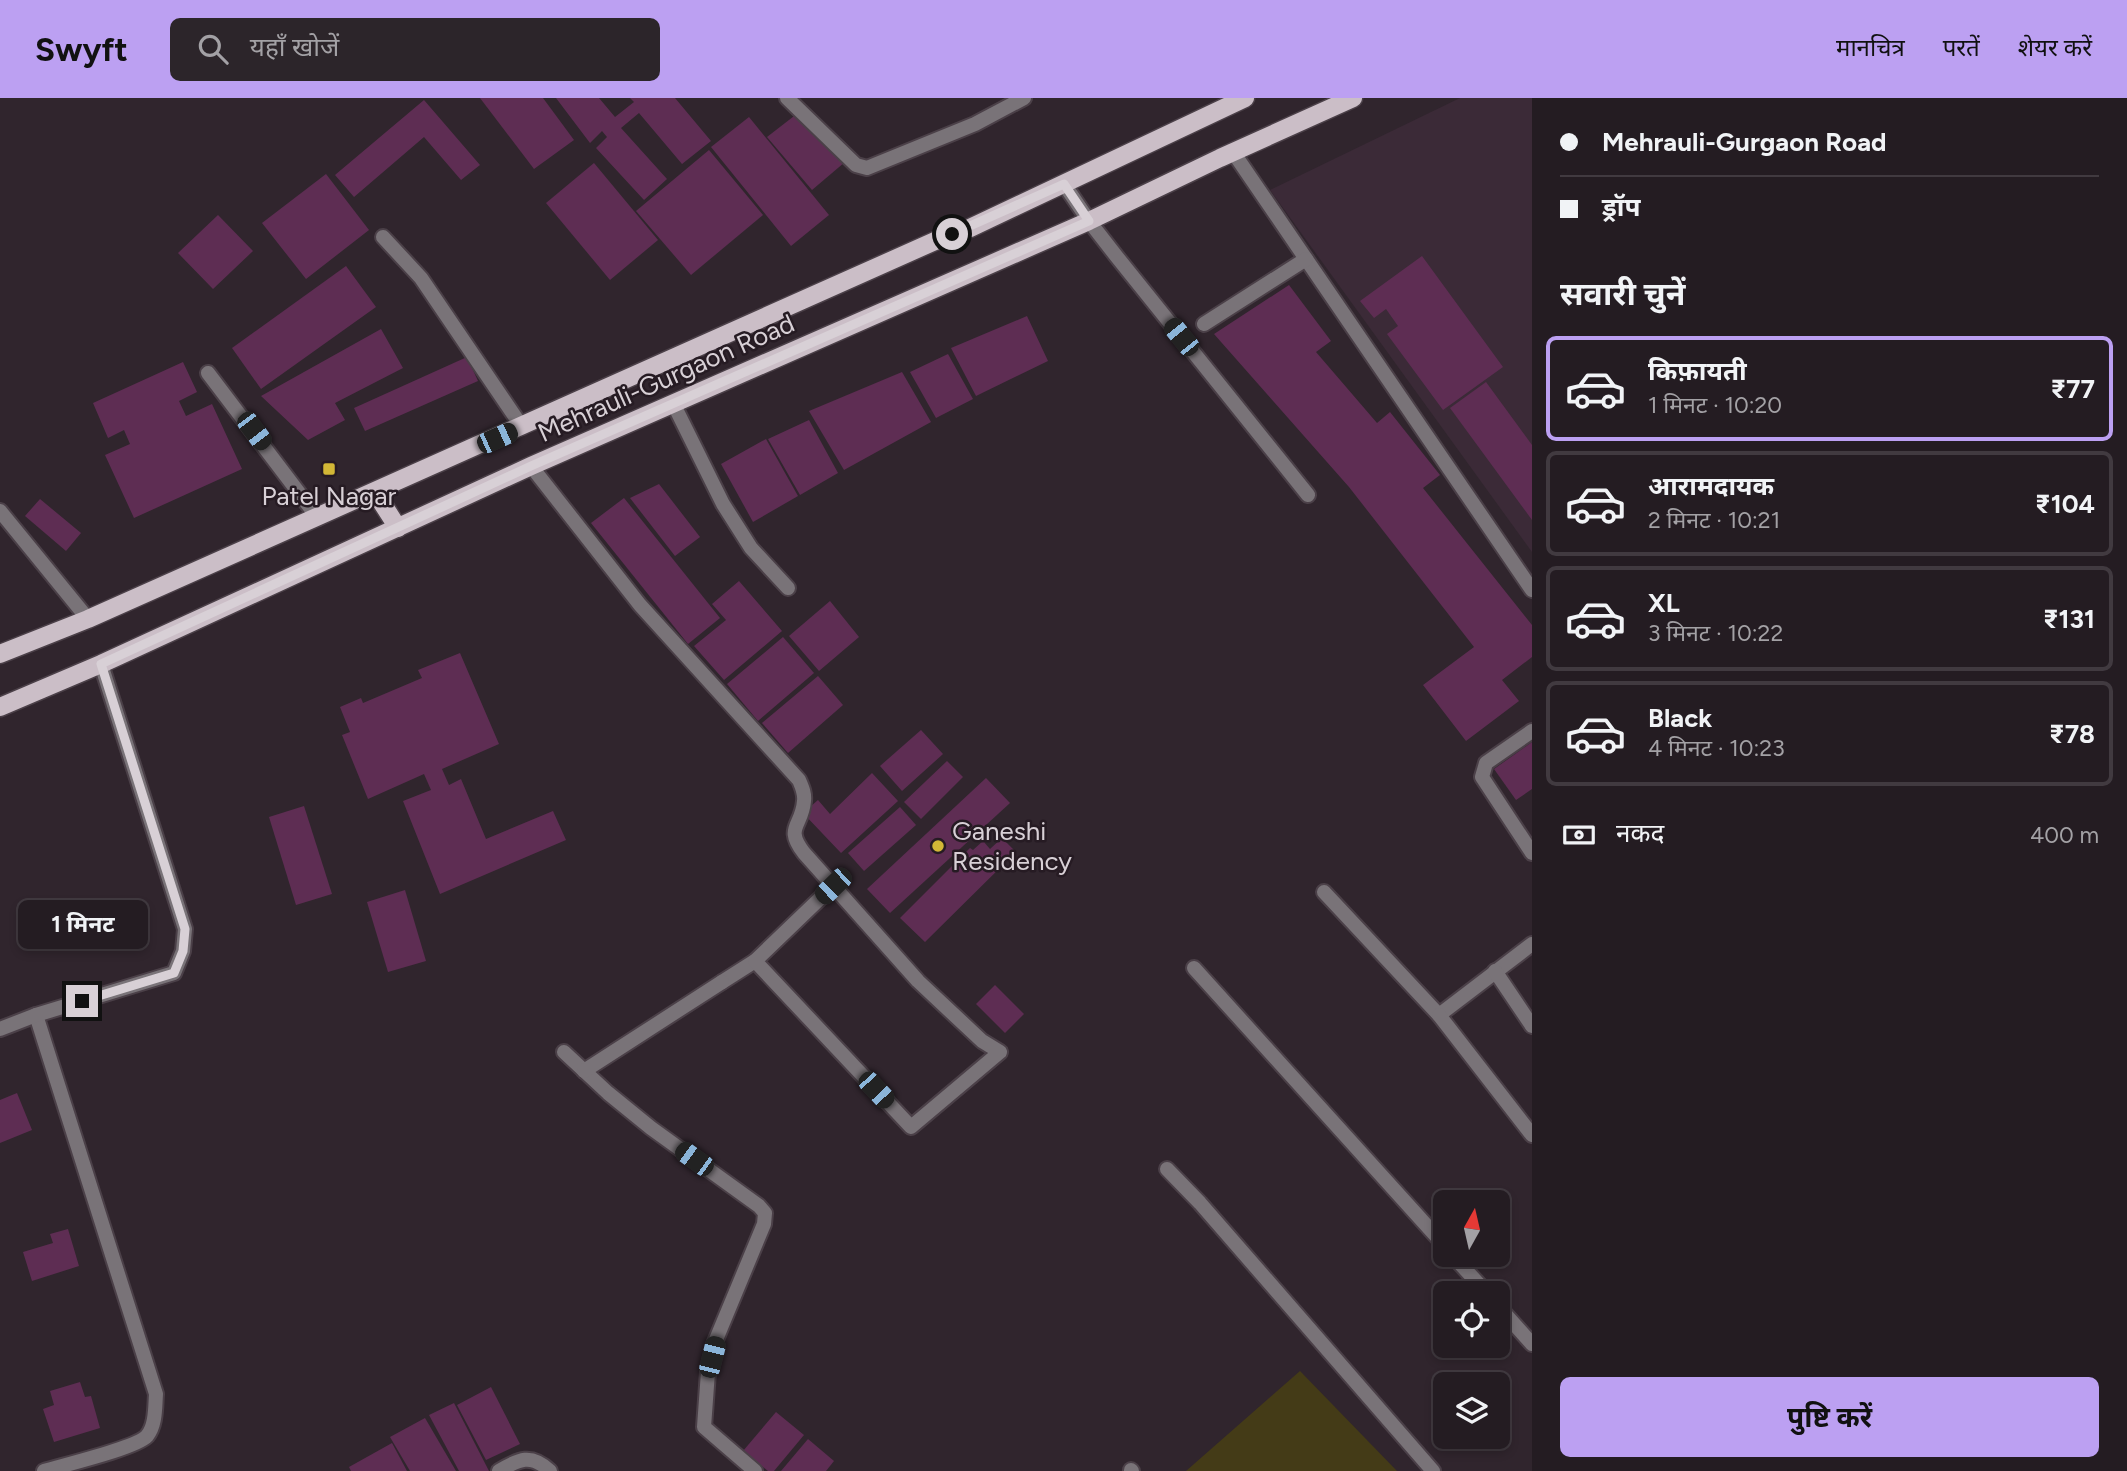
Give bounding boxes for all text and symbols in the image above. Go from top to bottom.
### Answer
search box [170,18,660,81]
text: Swyft [35,30,128,69]
icon: search [194,30,232,68]
text: यहाँ खोजें [250,31,339,63]
text: मानचित्र [1836,33,1905,62]
text: परतें [1943,33,1980,62]
text: शेयर करें [2018,33,2092,62]
text: Mehrauli-Gurgaon Road [1602,126,1887,158]
text: ड्रॉप [1602,191,1640,223]
route start [936,218,968,250]
text: सवारी चुनें [1560,275,1685,313]
street label: Mehrauli-Gurgaon Road [533,307,799,449]
car [1160,314,1203,360]
text: किफ़ायती [1648,355,1747,387]
icon: car [1564,357,1627,420]
text: ₹77 [2050,373,2095,405]
text: 1 मिनट · 10:20 [1648,391,1782,419]
car [233,408,276,454]
car [474,420,521,456]
marker: Patel Nagar [321,461,337,477]
text: आरामदायक [1648,470,1774,502]
icon: car [1564,472,1627,535]
place label: Patel Nagar [262,480,397,512]
text: ₹104 [2035,488,2095,520]
text: 2 मिनट · 10:21 [1648,506,1780,534]
icon: car [1564,587,1627,650]
text: XL [1648,587,1680,619]
text: ₹131 [2043,603,2095,635]
text: 3 मिनट · 10:22 [1648,619,1783,647]
icon: car [1564,702,1627,765]
text: Black [1648,702,1712,734]
text: ₹78 [2049,718,2095,750]
text: 4 मिनट · 10:23 [1648,734,1785,762]
place label: Ganeshi Residency [952,815,1072,877]
icon: cash [1560,816,1598,854]
text: नकद [1616,817,1664,849]
text: 400 m [2030,821,2099,849]
marker: Ganeshi Residency [930,838,946,854]
car [811,864,856,908]
callout: 1 मिनट [17,900,147,948]
text: 1 मिनट [51,910,115,938]
route end [66,985,98,1017]
car [854,1067,899,1113]
car [671,1138,718,1180]
north arrow [1433,1190,1510,1267]
map controls [1433,1190,1510,1449]
button: locate [1433,1281,1510,1358]
car [697,1334,728,1380]
button: layers [1433,1372,1510,1449]
button: पुष्टि करें [1560,1377,2099,1457]

